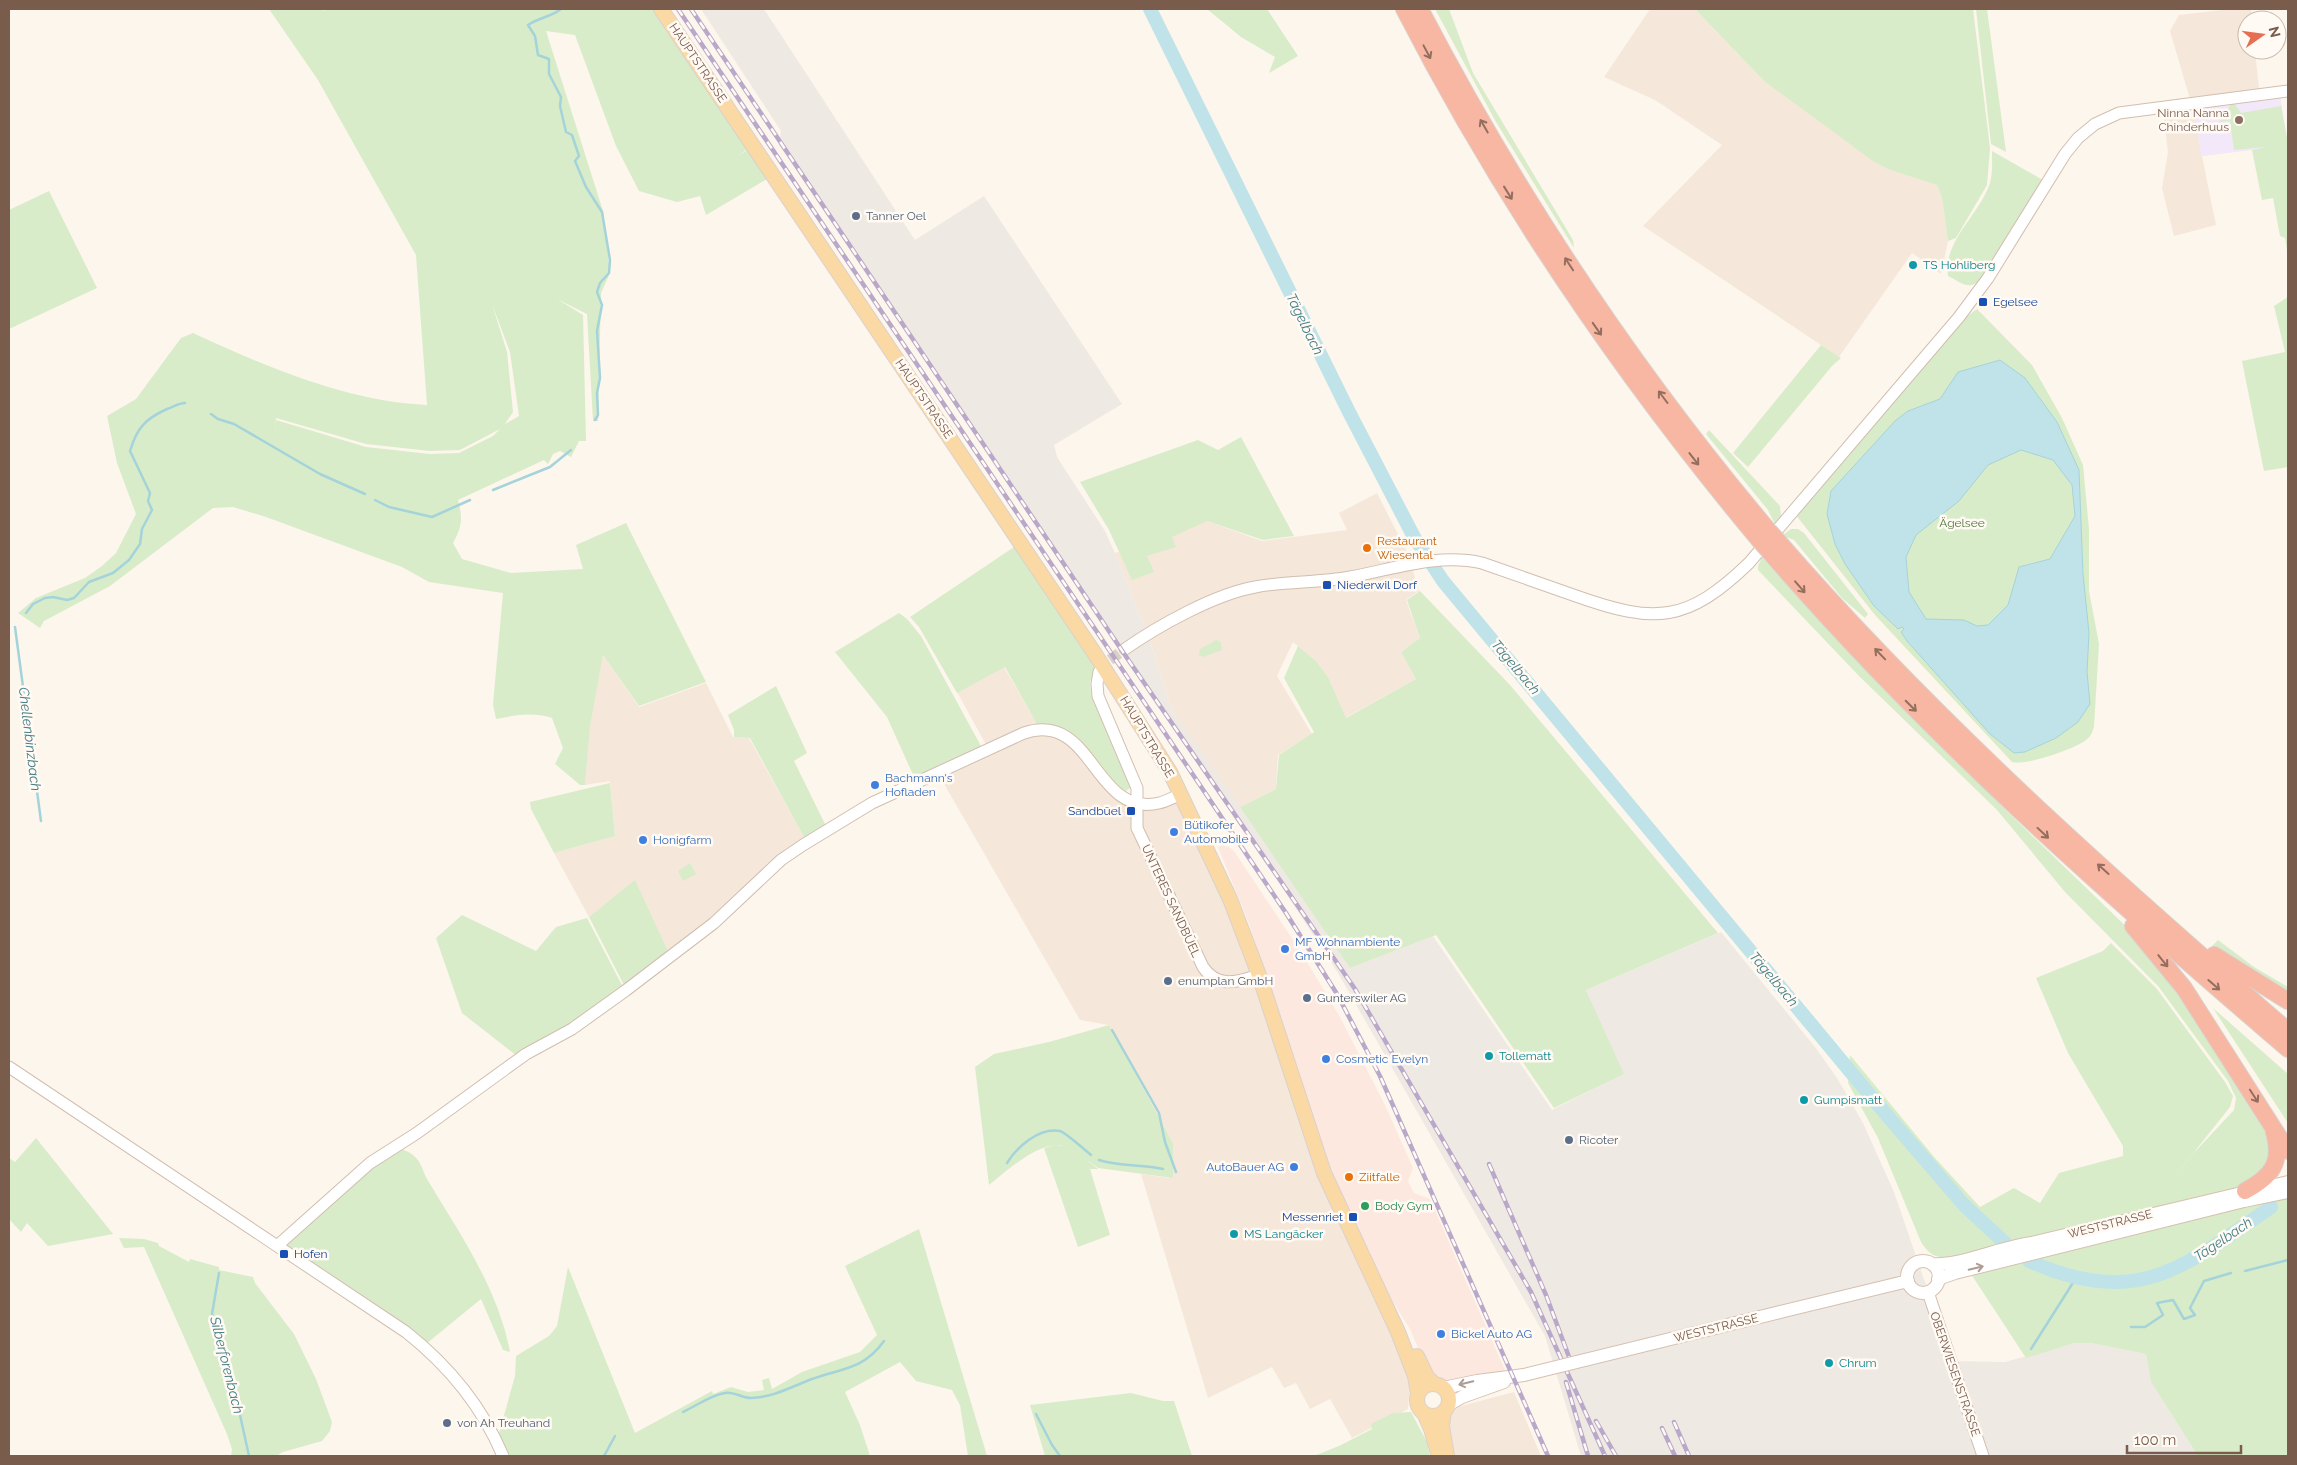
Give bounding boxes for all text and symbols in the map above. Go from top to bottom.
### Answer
north arrow [2237,10,2287,60]
street label: HAUPTSTRASSE [666,21,730,105]
text: N [2266,25,2284,39]
one-way arrow [1423,44,1432,59]
place label: Ninna Nanna Chinderhuus [2157,106,2229,134]
marker: Ninna Nanna Chinderhuus [2233,114,2245,126]
one-way arrow [1478,119,1488,133]
one-way arrow [1504,185,1514,199]
place label: Tanner Oel [866,209,927,223]
marker: Tanner Oel [850,210,862,222]
one-way arrow [1564,257,1574,271]
place label: TS Hohliberg [1923,258,1995,272]
marker: TS Hohliberg [1907,259,1919,271]
water label: Tägelbach [1283,291,1327,358]
place label: Egelsee [1993,295,2038,309]
marker: Egelsee [1977,296,1989,308]
one-way arrow [1592,322,1602,336]
street label: HAUPTSTRASSE [892,357,956,441]
one-way arrow [1657,391,1668,404]
one-way arrow [1688,452,1699,465]
park label: Ägelsee [1939,516,1985,530]
place label: Restaurant Wiesental [1377,534,1437,562]
marker: Restaurant Wiesental [1361,542,1373,554]
place label: Niederwil Dorf [1337,578,1418,592]
marker: Niederwil Dorf [1321,579,1333,591]
one-way arrow [1794,580,1805,593]
water label: Tägelbach [1489,636,1544,698]
one-way arrow [1874,648,1886,661]
water label: Chellenbinzbach [16,686,44,792]
street label: HAUPTSTRASSE [1117,694,1177,780]
one-way arrow [1904,699,1916,711]
place label: Bachmann's Hofladen [885,771,953,799]
marker: Bachmann's Hofladen [869,779,881,791]
place label: Sandbüel [1068,804,1122,818]
marker: Sandbüel [1125,805,1137,817]
place label: Bütikofer Automobile [1184,818,1249,846]
marker: Bütikofer Automobile [1168,826,1180,838]
one-way arrow [2037,827,2050,839]
place label: Honigfarm [653,833,712,847]
marker: Honigfarm [637,834,649,846]
street label: UNTERES SANDBÜEL [1139,842,1203,960]
one-way arrow [2097,864,2110,875]
place label: MF Wohnambiente GmbH [1295,935,1400,963]
marker: MF Wohnambiente GmbH [1279,943,1291,955]
water label: Tägelbach [1747,948,1802,1010]
one-way arrow [2158,954,2169,967]
place label: enumplan GmbH [1178,974,1273,988]
marker: enumplan GmbH [1162,975,1174,987]
one-way arrow [2207,979,2220,990]
place label: Gunterswiler AG [1317,991,1406,1005]
marker: Gunterswiler AG [1301,992,1313,1004]
place label: Tollematt [1499,1049,1551,1063]
marker: Tollematt [1483,1050,1495,1062]
place label: Cosmetic Evelyn [1336,1052,1428,1066]
marker: Cosmetic Evelyn [1320,1053,1332,1065]
one-way arrow [2249,1089,2259,1103]
place label: Gumpismatt [1814,1093,1882,1107]
marker: Gumpismatt [1798,1094,1810,1106]
place label: Ricoter [1579,1133,1619,1147]
marker: Ricoter [1563,1134,1575,1146]
place label: AutoBauer AG [1206,1160,1284,1174]
marker: AutoBauer AG [1288,1161,1300,1173]
place label: Ziitfalle [1359,1170,1400,1184]
marker: Ziitfalle [1343,1171,1355,1183]
place label: Body Gym [1375,1199,1433,1213]
marker: Body Gym [1359,1200,1371,1212]
street label: WESTSTRASSE [2066,1207,2154,1241]
place label: Messenriet [1282,1210,1343,1224]
marker: Messenriet [1347,1211,1359,1223]
water label: Tägelbach [2191,1214,2255,1264]
place label: MS Langäcker [1244,1227,1324,1241]
marker: MS Langäcker [1228,1228,1240,1240]
place label: Hofen [294,1247,328,1261]
marker: Hofen [278,1248,290,1260]
one-way arrow [1968,1262,1984,1272]
street label: OBERWIESENSTRASSE [1927,1310,1983,1438]
street label: WESTSTRASSE [1672,1311,1760,1345]
water label: Silberforenbach [207,1314,247,1415]
place label: Bickel Auto AG [1451,1327,1532,1341]
marker: Bickel Auto AG [1435,1328,1447,1340]
place label: Chrum [1839,1356,1877,1370]
marker: Chrum [1823,1357,1835,1369]
one-way arrow [1459,1379,1475,1388]
place label: von Ah Treuhand [457,1416,550,1430]
marker: von Ah Treuhand [441,1417,453,1429]
scale bar [2127,1422,2241,1454]
text: 100 m [2134,1431,2176,1449]

